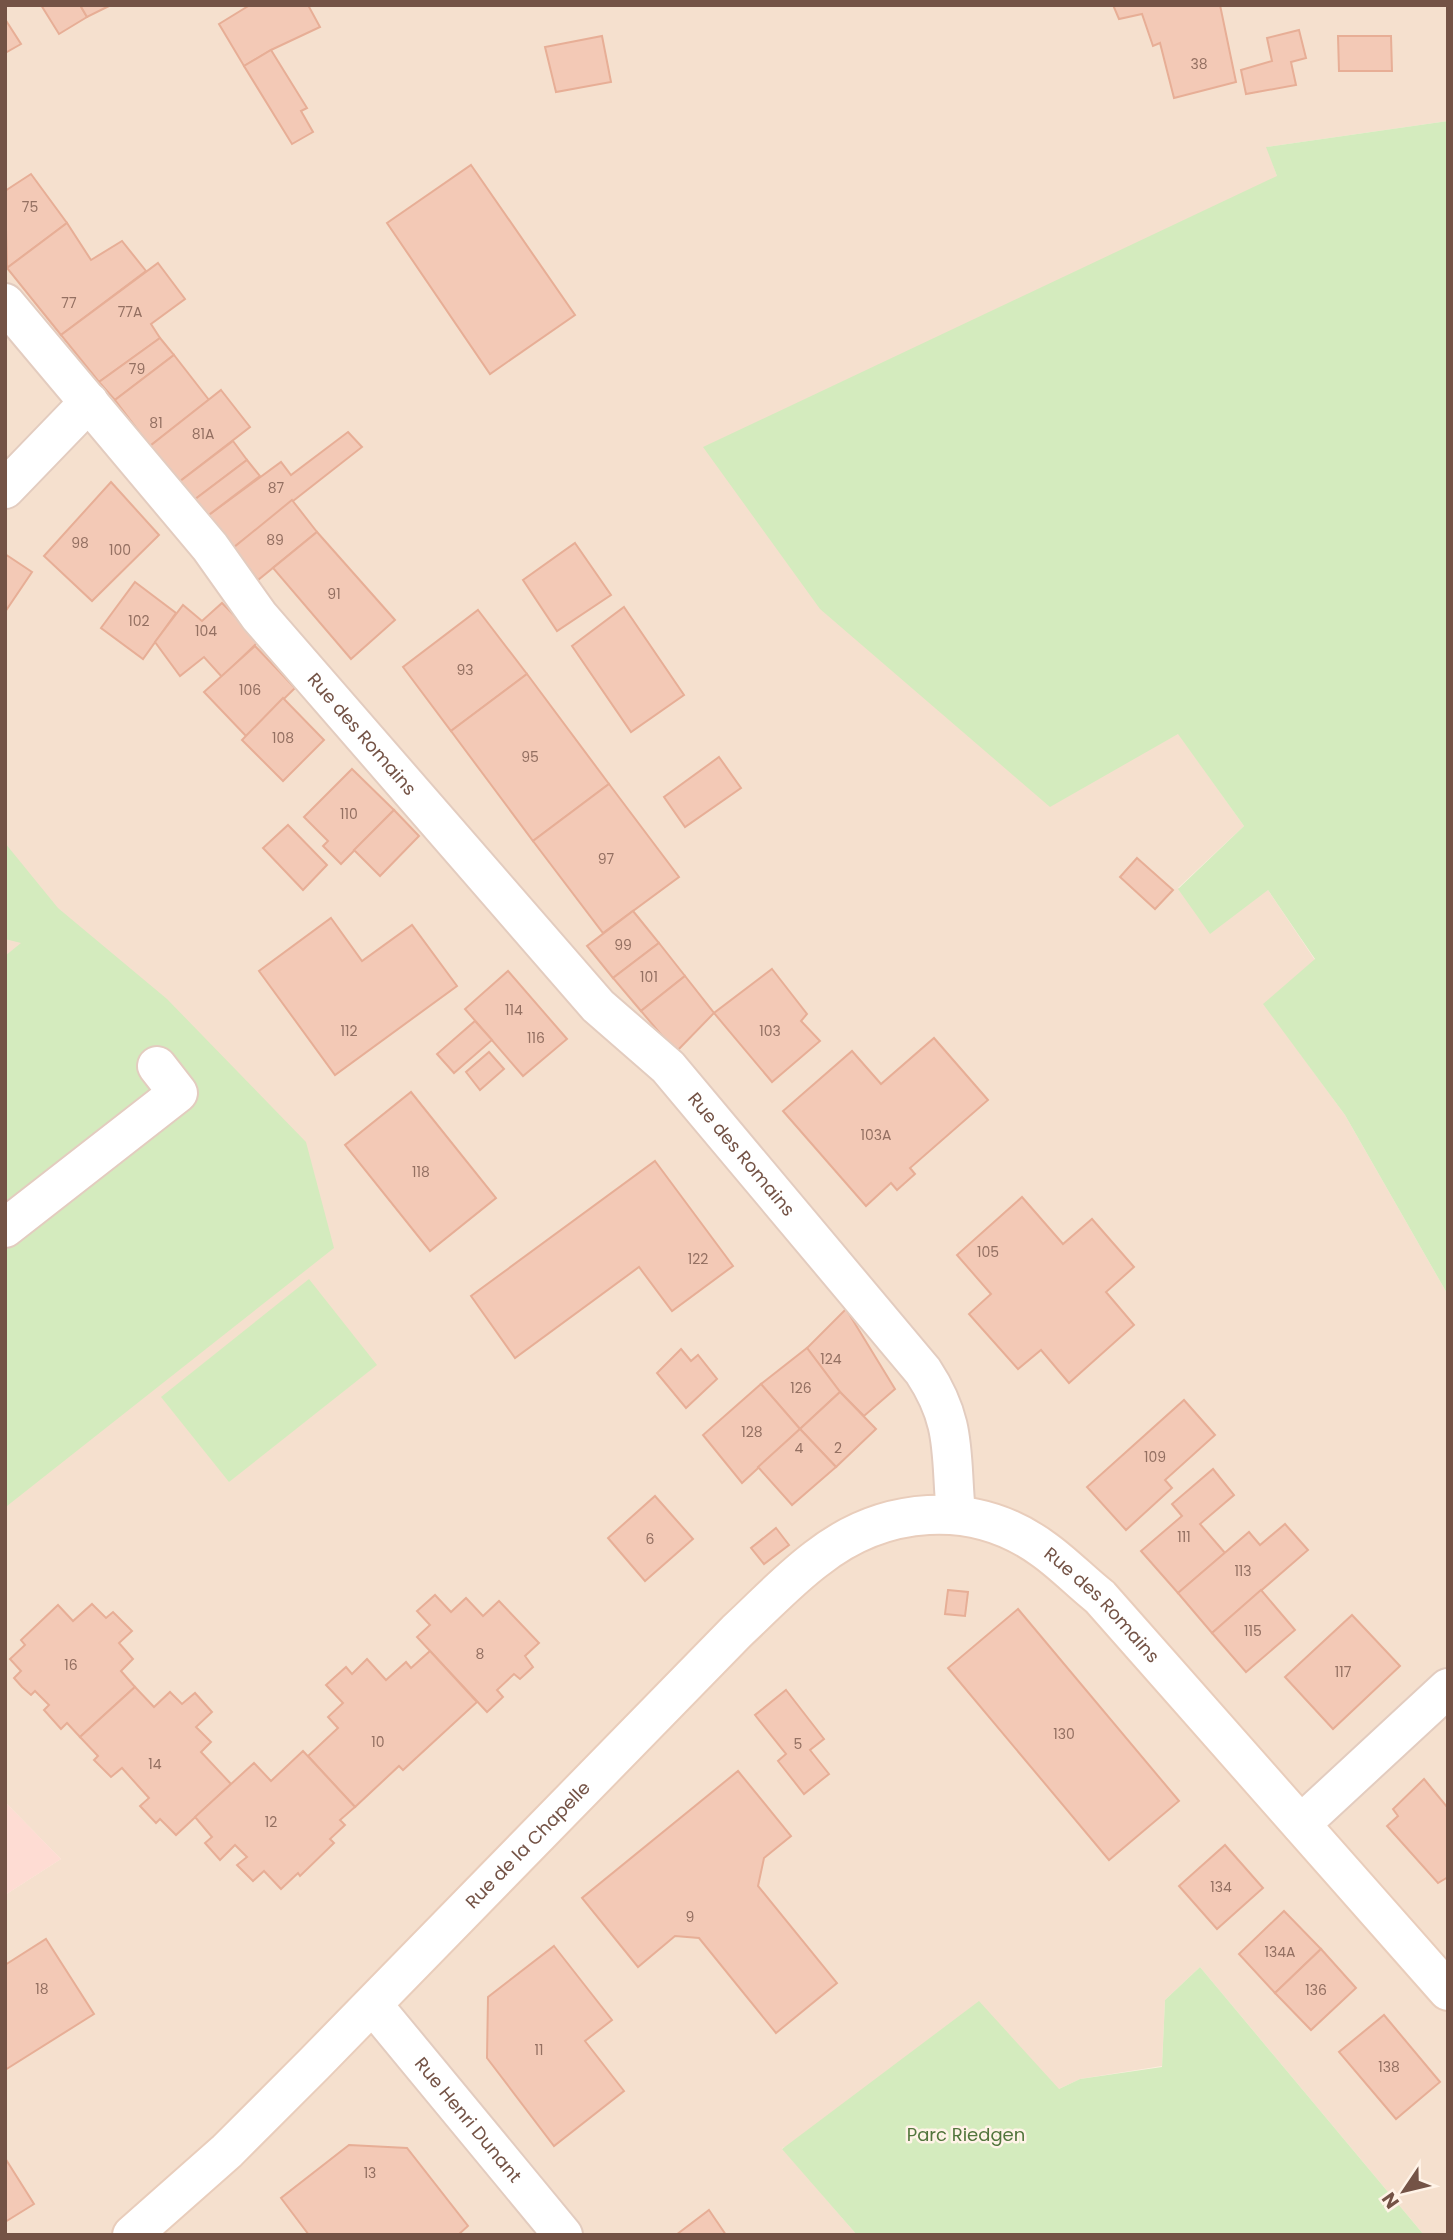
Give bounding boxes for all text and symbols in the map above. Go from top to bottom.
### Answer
house number: 38 [1190,54,1208,74]
house number: 75 [22,197,38,217]
house number: 77 [61,293,77,313]
house number: 77A [118,302,142,322]
house number: 79 [129,359,145,379]
house number: 81 [149,413,163,433]
house number: 81A [192,424,214,444]
house number: 87 [268,478,285,498]
house number: 89 [266,530,284,550]
house number: 98 [71,533,89,553]
house number: 100 [109,540,131,560]
house number: 91 [327,584,341,604]
house number: 102 [128,611,150,631]
house number: 104 [195,621,217,641]
house number: 93 [456,660,474,680]
street label: Rue des Romains [302,667,422,800]
house number: 106 [239,680,261,700]
house number: 108 [272,728,294,748]
house number: 95 [521,747,539,767]
house number: 110 [340,804,358,824]
house number: 97 [598,849,615,869]
house number: 99 [614,935,632,955]
house number: 101 [640,967,658,987]
house number: 114 [505,1000,523,1020]
house number: 112 [340,1021,358,1041]
house number: 103 [759,1021,781,1041]
house number: 116 [527,1028,545,1048]
street label: Rue des Romains [682,1087,801,1221]
house number: 103A [861,1125,891,1145]
house number: 118 [412,1162,430,1182]
house number: 105 [977,1242,999,1262]
house number: 122 [688,1249,708,1269]
house number: 124 [820,1349,842,1369]
house number: 126 [790,1378,812,1398]
house number: 128 [741,1422,763,1442]
house number: 4 [795,1438,804,1458]
house number: 2 [834,1438,842,1458]
house number: 109 [1144,1447,1166,1467]
house number: 111 [1177,1527,1191,1547]
house number: 6 [646,1529,655,1549]
street label: Rue des Romains [1039,1541,1165,1668]
house number: 113 [1234,1561,1252,1581]
house number: 115 [1244,1621,1262,1641]
house number: 8 [476,1644,485,1664]
house number: 16 [64,1655,78,1675]
house number: 117 [1335,1662,1352,1682]
house number: 130 [1053,1724,1075,1744]
house number: 10 [371,1732,385,1752]
house number: 5 [794,1734,802,1754]
house number: 14 [148,1754,162,1774]
street label: Rue de la Chapelle [460,1775,596,1914]
house number: 12 [265,1812,277,1832]
house number: 134 [1210,1877,1232,1897]
house number: 9 [686,1907,694,1927]
house number: 134A [1265,1942,1295,1962]
house number: 18 [35,1979,49,1999]
house number: 136 [1305,1980,1327,2000]
house number: 11 [535,2040,543,2060]
street label: Rue Henri Dunant [409,2052,527,2188]
house number: 138 [1378,2057,1400,2077]
park label: Parc Riedgen [907,2122,1025,2147]
north arrow [1369,2156,1439,2226]
house number: 13 [364,2163,376,2183]
text: N [1375,2187,1406,2214]

